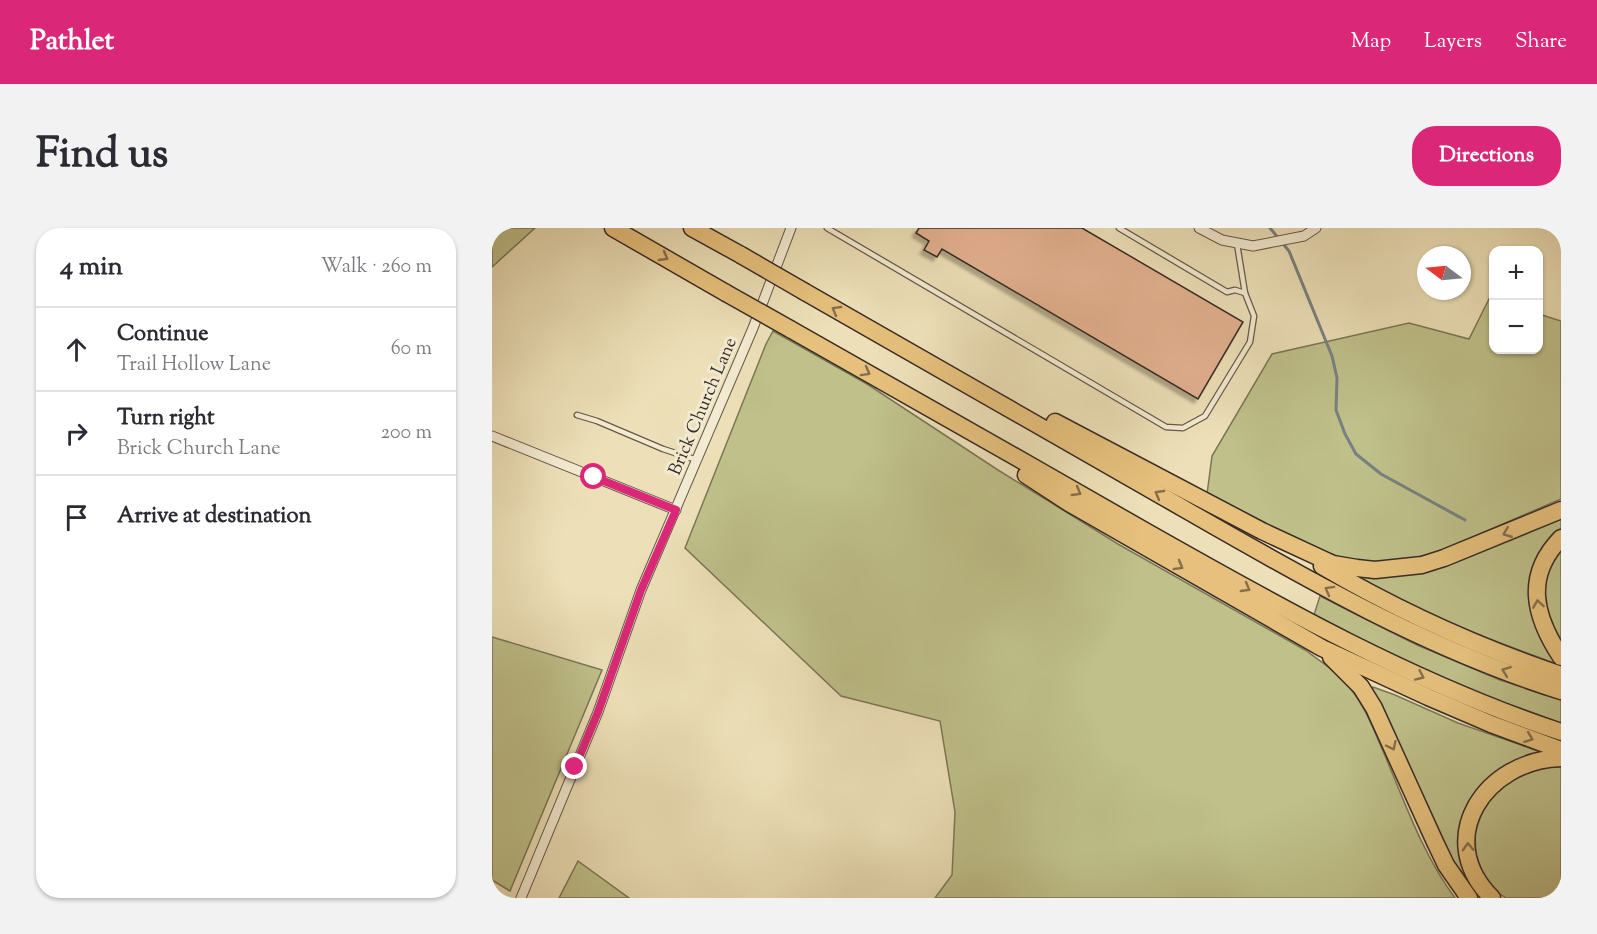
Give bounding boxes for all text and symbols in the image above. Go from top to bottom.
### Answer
text: Pathlet [30,22,114,62]
text: Map [1351,27,1391,57]
text: Layers [1424,27,1482,57]
text: Share [1515,27,1567,57]
text: Find us [36,126,168,186]
button: Directions [1412,126,1561,186]
north arrow [1417,246,1471,300]
map controls [1489,246,1543,354]
button: + [1489,246,1543,300]
text: 4 min [60,249,123,286]
one-way arrow [658,250,668,261]
text: Walk · 260 m [321,253,432,282]
button: − [1489,300,1543,354]
one-way arrow [831,305,842,317]
text: Continue [117,319,208,351]
icon: ahead [60,333,93,366]
street label: Brick Church Lane [663,334,745,480]
text: 60 m [391,335,432,364]
text: Trail Hollow Lane [117,351,271,380]
one-way arrow [859,365,870,376]
text: Turn right [117,403,214,435]
icon: right [60,417,93,450]
text: 200 m [381,419,432,448]
text: Brick Church Lane [117,435,281,464]
route start [580,463,606,489]
one-way arrow [1070,484,1081,496]
one-way arrow [1155,490,1165,502]
icon: arrive [60,501,93,534]
text: Arrive at destination [117,501,312,533]
one-way arrow [1502,526,1513,538]
one-way arrow [1173,559,1183,570]
one-way arrow [1240,581,1250,592]
one-way arrow [1325,586,1335,597]
one-way arrow [1533,599,1545,608]
one-way arrow [1501,666,1512,678]
one-way arrow [1414,668,1425,680]
one-way arrow [1523,731,1534,743]
one-way arrow [1384,739,1396,750]
route end [561,753,587,779]
one-way arrow [1461,842,1474,851]

